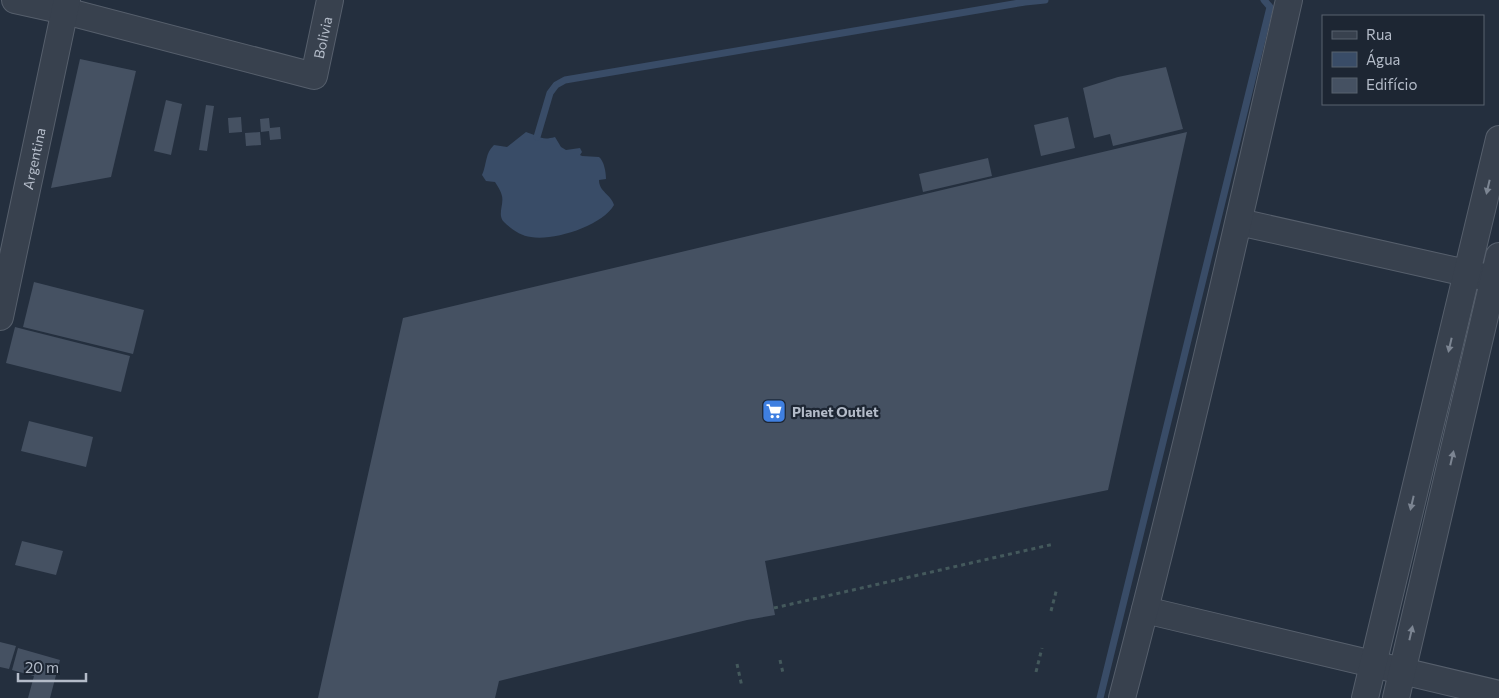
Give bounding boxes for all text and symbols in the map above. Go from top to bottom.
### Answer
street label: Bolivia [309,15,335,60]
legend [1322,15,1484,105]
text: Rua [1366,25,1392,43]
text: Água [1366,49,1400,68]
text: Edifício [1366,75,1417,93]
street label: Argentina [19,126,48,191]
one-way arrow [1484,179,1492,194]
one-way arrow [1446,337,1454,352]
supermarket icon: Planet Outlet [761,398,787,424]
place label: Planet Outlet [792,403,879,420]
one-way arrow [1448,451,1456,466]
one-way arrow [1408,495,1416,510]
one-way arrow [1407,626,1415,641]
scale bar [18,650,85,682]
text: 20 m [25,658,59,676]

